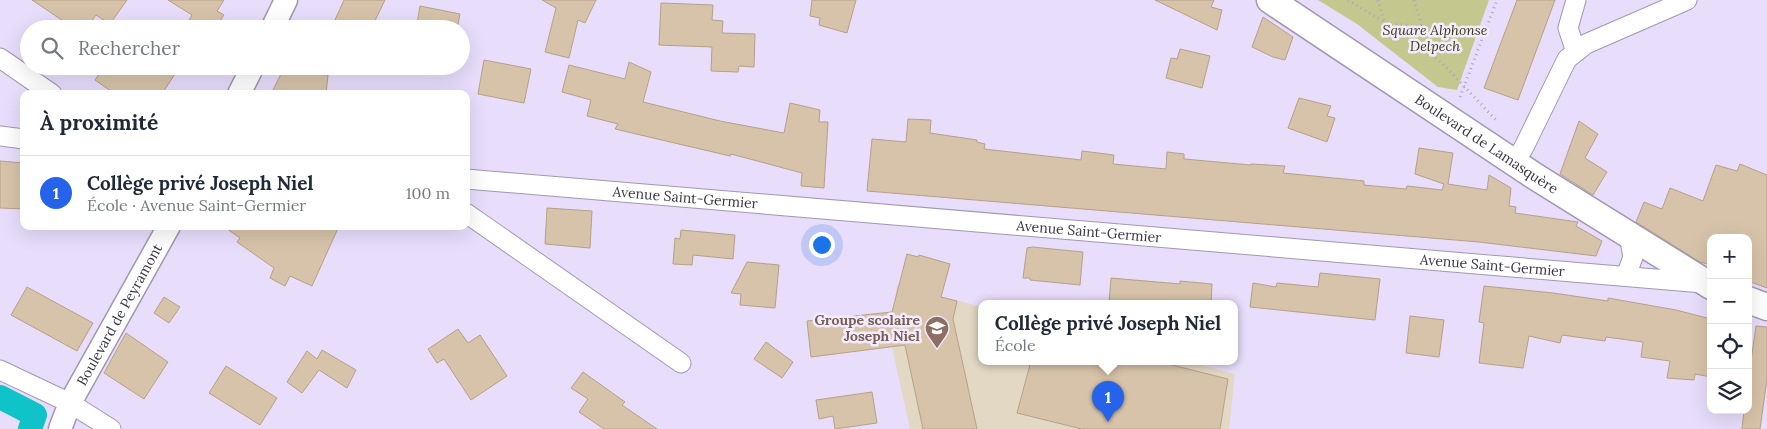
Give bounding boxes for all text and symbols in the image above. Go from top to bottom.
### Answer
search box [20,20,470,75]
park label: Square Alphonse Delpech [1383,21,1488,55]
icon: search [38,34,66,62]
text: Rechercher [78,36,180,60]
street label: Boulevard de Lamasquère [1412,90,1562,198]
text: À proximité [40,109,158,136]
text: Collège privé Joseph Niel [87,171,313,195]
street label: Avenue Saint-Germier [611,182,758,212]
text: 1 [53,183,59,203]
text: 100 m [406,183,450,203]
text: École · Avenue Saint-Germier [87,195,306,215]
street label: Avenue Saint-Germier [1015,216,1162,246]
your location [809,232,835,258]
map controls [1707,234,1752,414]
button: + [1707,234,1752,279]
street label: Boulevard de Peyramont [73,240,166,389]
street label: Avenue Saint-Germier [1418,250,1566,280]
button: − [1707,279,1752,324]
popup [978,300,1238,365]
place label: Groupe scolaire Joseph Niel [814,311,921,345]
text: Collège privé Joseph Niel [995,311,1221,335]
school or university icon: Groupe scolaire Joseph Niel [924,315,950,349]
button: locate [1707,324,1752,369]
text: École [995,335,1036,355]
button: layers [1707,369,1752,414]
pin: 1 [1092,381,1124,422]

